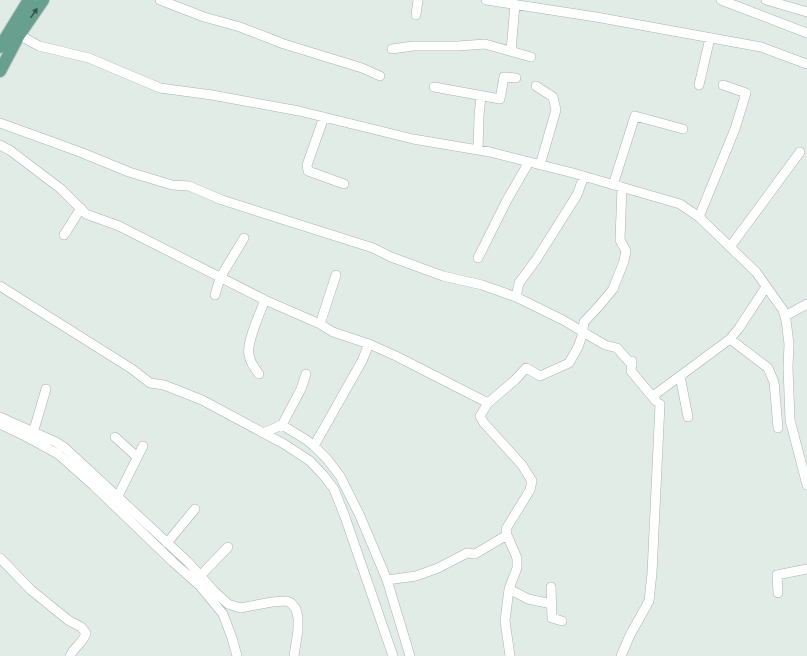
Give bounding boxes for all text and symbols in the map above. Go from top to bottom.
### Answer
one-way arrow [30,8,38,19]

